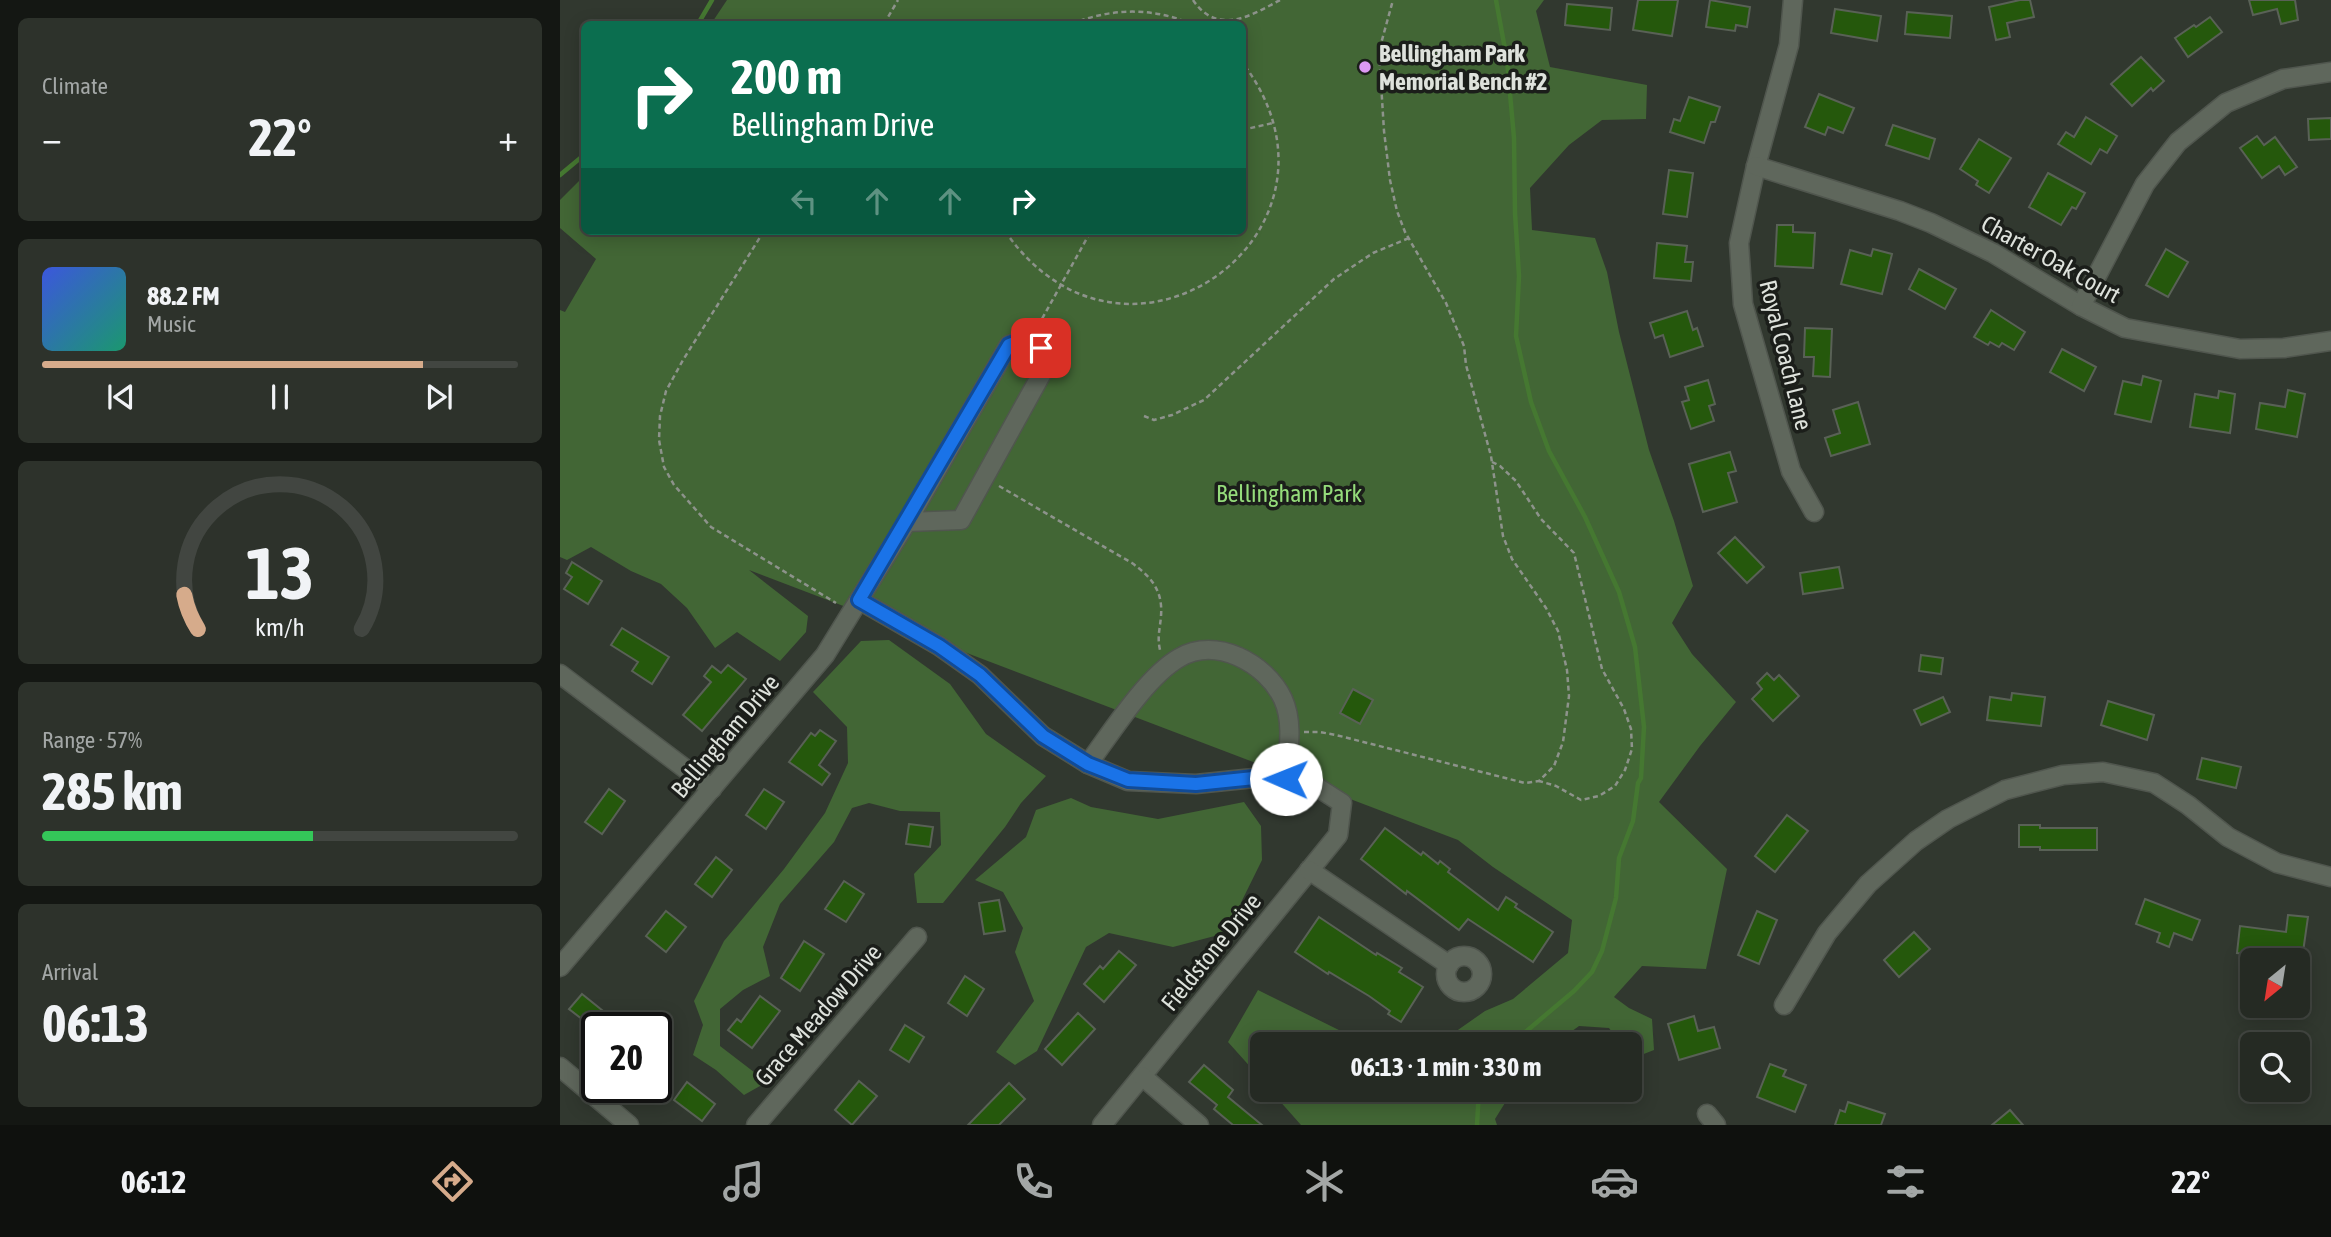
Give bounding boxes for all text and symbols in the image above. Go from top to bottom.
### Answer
place label: Bellingham Park Memorial Bench #2 [1379,40,1548,95]
text: 200 m [731,48,842,104]
icon: right [616,49,707,140]
marker: Bellingham Park Memorial Bench #2 [1357,59,1373,75]
text: Climate [42,73,108,99]
text: Bellingham Drive [731,106,934,143]
text: 22° [248,107,312,167]
text: − [42,116,62,159]
text: + [498,116,518,159]
icon: left [785,182,823,220]
icon: ahead [858,182,896,220]
icon: ahead [931,182,969,220]
icon: right [1004,182,1042,220]
street label: Charter Oak Court [1977,210,2125,308]
street label: Royal Coach Lane [1754,277,1818,433]
text: 88.2 FM [147,281,220,311]
text: Music [147,311,195,337]
pin [1011,318,1071,378]
icon: arrive [1022,329,1060,367]
icon: previous [102,378,140,416]
icon: pause [261,378,299,416]
icon: next [420,378,458,416]
park label: Bellingham Park [1216,480,1362,507]
text: 13 [246,531,314,614]
text: km/h [255,612,305,640]
street label: Bellingham Drive [666,669,784,803]
text: Range · 57% [42,727,142,753]
position arrow [1249,742,1323,816]
text: 285 km [42,761,183,821]
street label: Fieldstone Drive [1156,888,1266,1016]
street label: Grace Meadow Drive [749,939,887,1091]
north arrow [2240,948,2310,1018]
map controls [2240,948,2310,1102]
text: Arrival [42,959,98,985]
text: 06:13 [42,993,149,1053]
speed limit sign: 20 [581,1012,672,1103]
button: search [2240,1032,2310,1102]
text: 06:13 · 1 min · 330 m [1351,1052,1541,1082]
icon: directions [428,1157,477,1206]
icon: music [719,1157,768,1206]
icon: phone [1009,1157,1058,1206]
icon: climate [1300,1157,1349,1206]
icon: car [1590,1157,1639,1206]
icon: filters [1881,1157,1930,1206]
text: 06:12 [121,1163,187,1200]
text: 22° [2171,1163,2210,1200]

